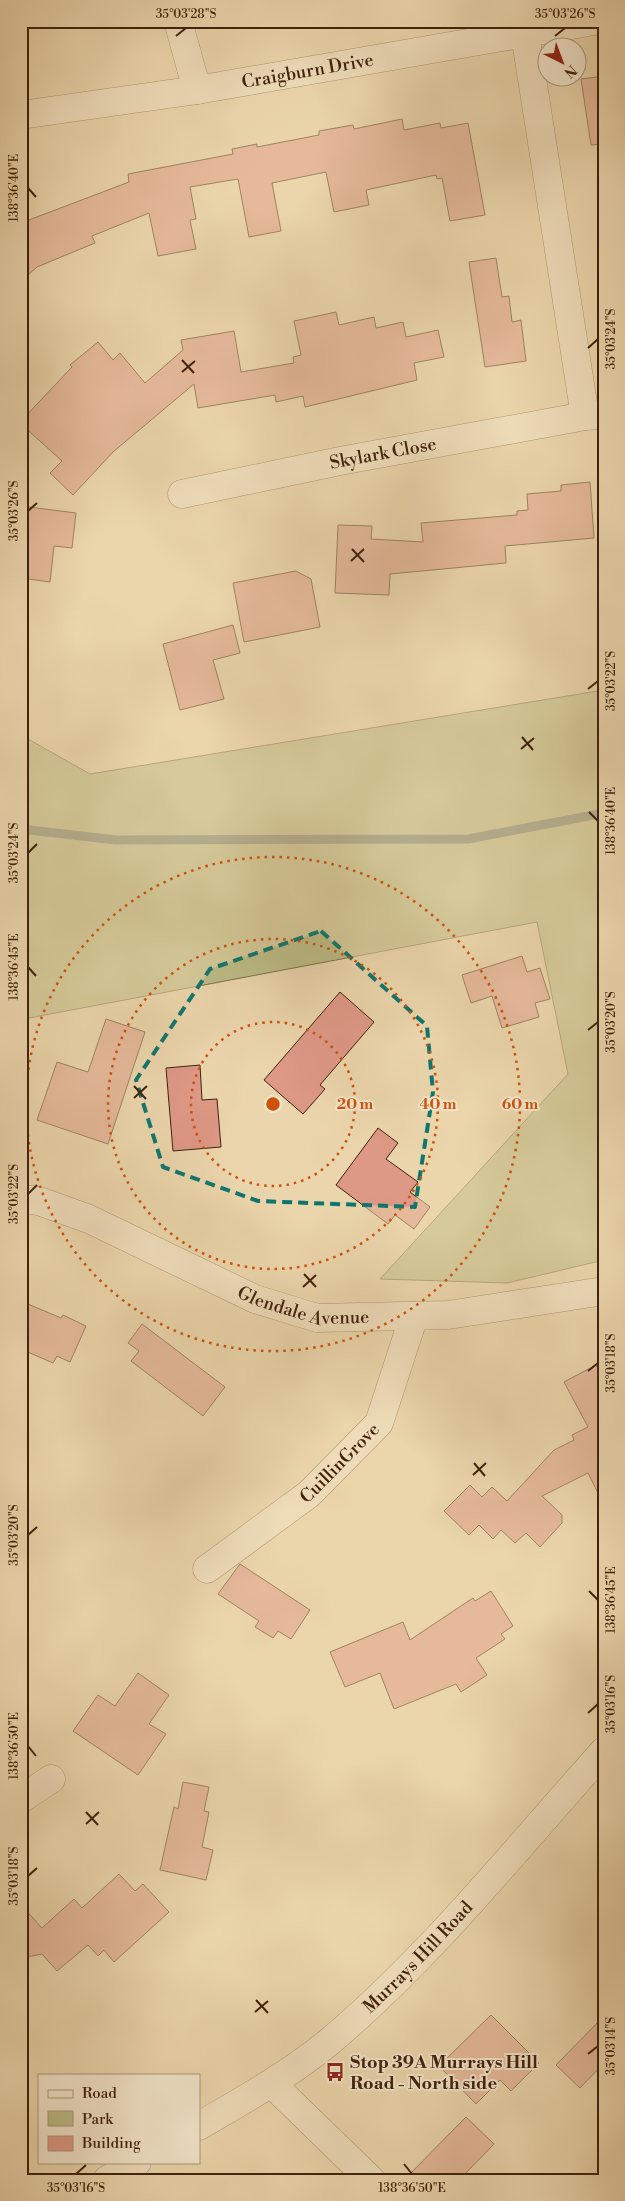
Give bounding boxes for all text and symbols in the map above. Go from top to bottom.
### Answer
text: 35°03'28"S [156,7,216,22]
text: 35°03'26"S [535,7,595,22]
north arrow [538,38,588,88]
street label: Craigburn Drive [240,49,375,94]
text: N [560,61,580,81]
text: 138°36'40"E [7,154,22,222]
text: 35°03'24"S [604,309,619,369]
street label: Skylark Close [327,433,438,475]
text: 35°03'26"S [7,481,22,541]
text: 35°03'22"S [604,651,619,711]
text: 138°36'40"E [604,787,619,855]
text: 35°03'24"S [7,823,22,883]
text: 138°36'45"E [7,934,22,1000]
text: 35°03'20"S [604,991,619,1053]
centre of rings [264,1095,282,1113]
text: 20 m [337,1095,374,1114]
text: 40 m [419,1095,457,1114]
text: 60 m [502,1095,539,1114]
text: 35°03'22"S [7,1164,22,1224]
street label: Glendale Avenue [233,1281,370,1331]
text: 35°03'18"S [604,1334,619,1392]
street label: CuillinGrove [295,1418,385,1509]
text: 35°03'20"S [7,1504,22,1566]
text: 138°36'45"E [604,1567,619,1633]
text: 35°03'16"S [604,1675,619,1733]
text: 138°36'50"E [7,1712,22,1780]
text: 35°03'18"S [7,1847,22,1905]
street label: Murrays Hill Road [358,1896,479,2018]
text: 35°03'14"S [604,2017,619,2075]
place label: Stop 39A Murrays Hill Road - North side [350,2051,538,2095]
bus stop icon: Stop 39A Murrays Hill Road - North side [324,2061,346,2083]
legend [38,2074,200,2164]
text: Road [82,2084,117,2103]
text: Park [82,2110,114,2129]
text: Building [81,2134,141,2153]
text: 35°03'16"S [47,2181,105,2196]
text: 138°36'50"E [378,2181,446,2196]

